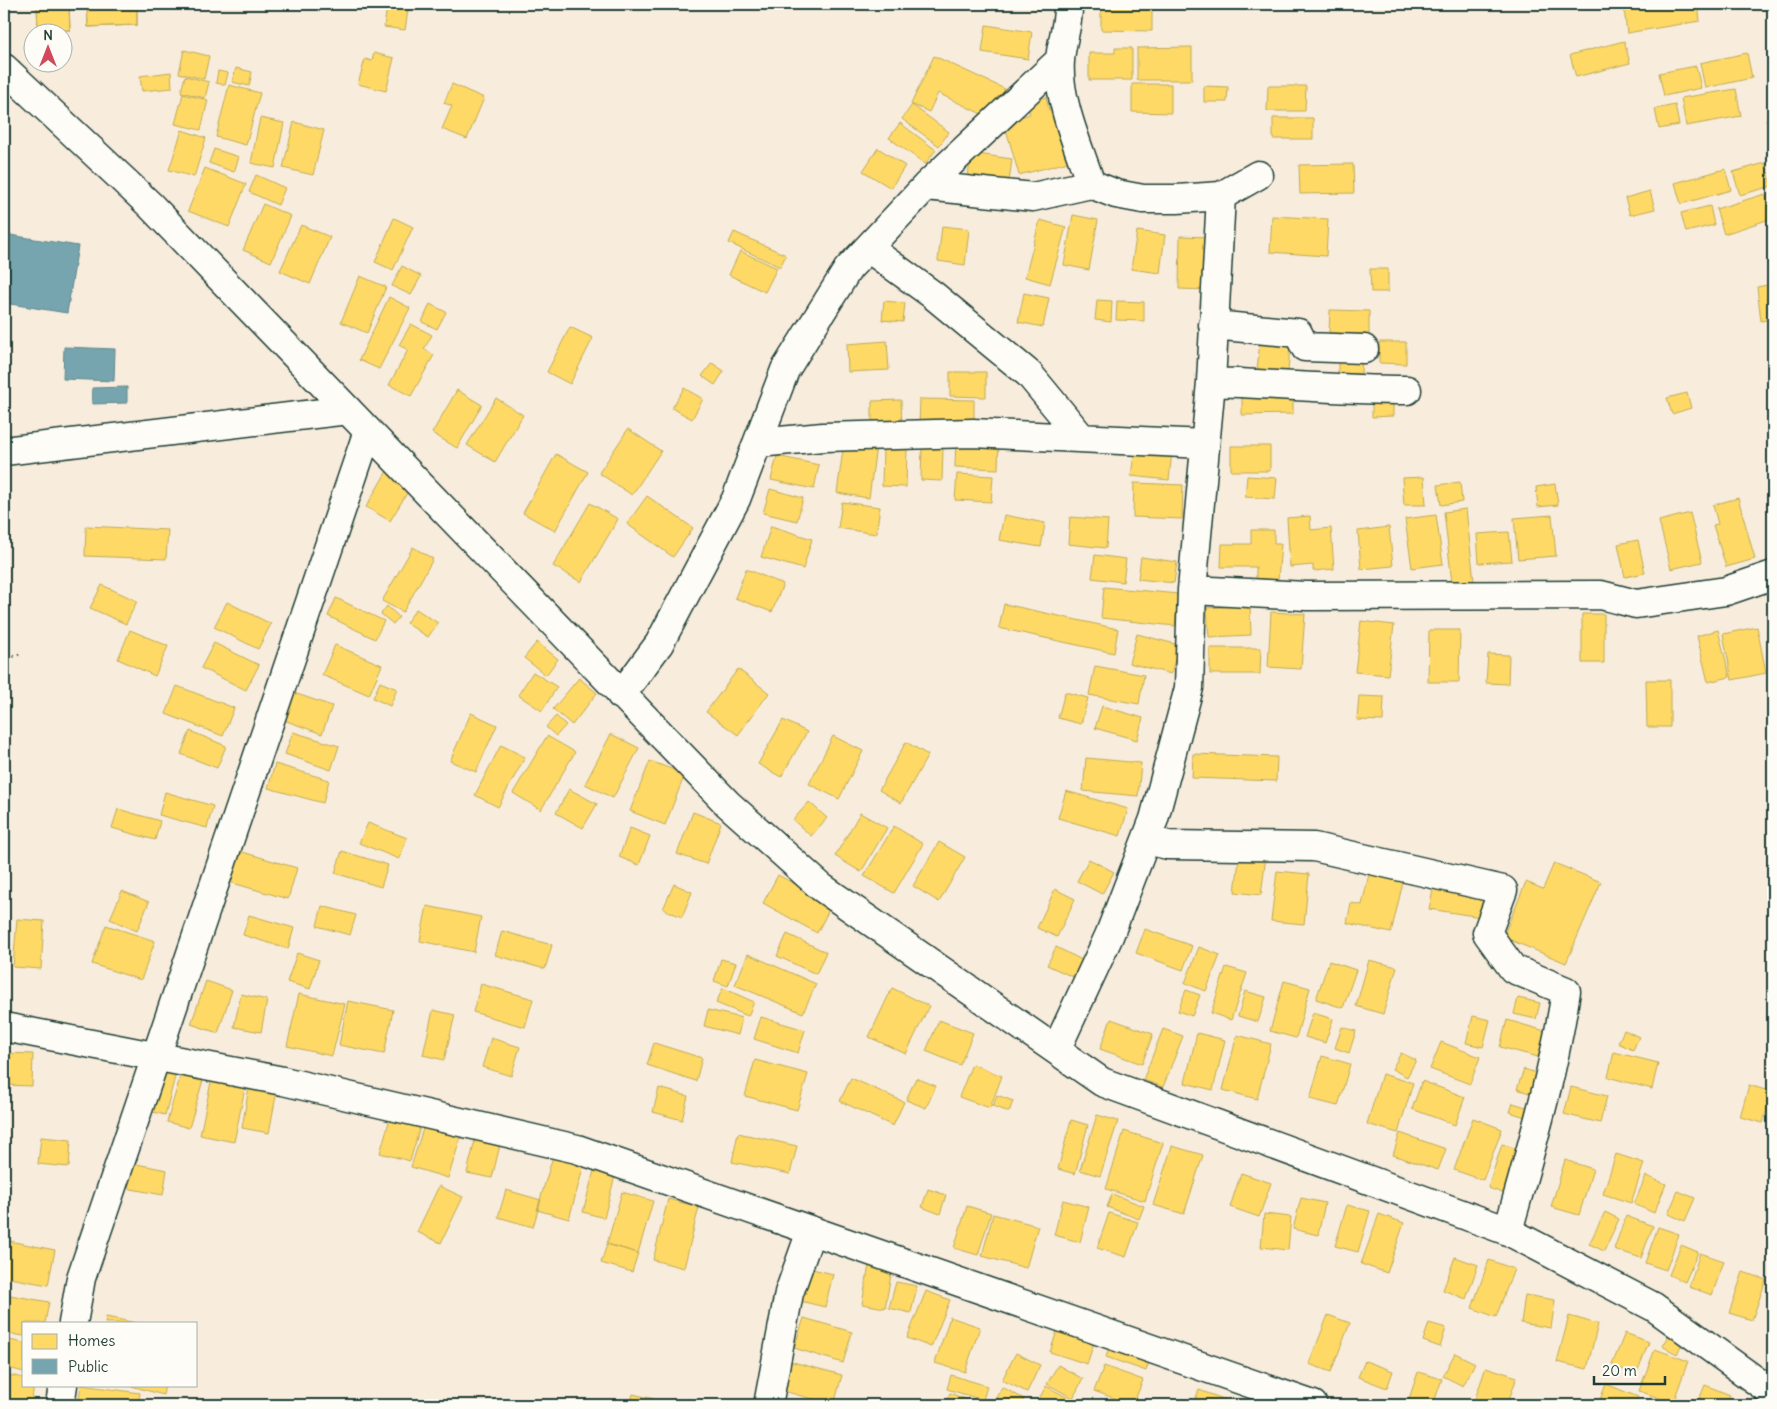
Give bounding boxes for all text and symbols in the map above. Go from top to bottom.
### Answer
north arrow [22,22,72,72]
text: N [43,26,53,44]
legend [22,1322,198,1386]
text: Homes [68,1331,115,1350]
scale bar [1594,1354,1666,1386]
text: Public [68,1357,109,1376]
text: 20 m [1602,1361,1637,1380]

